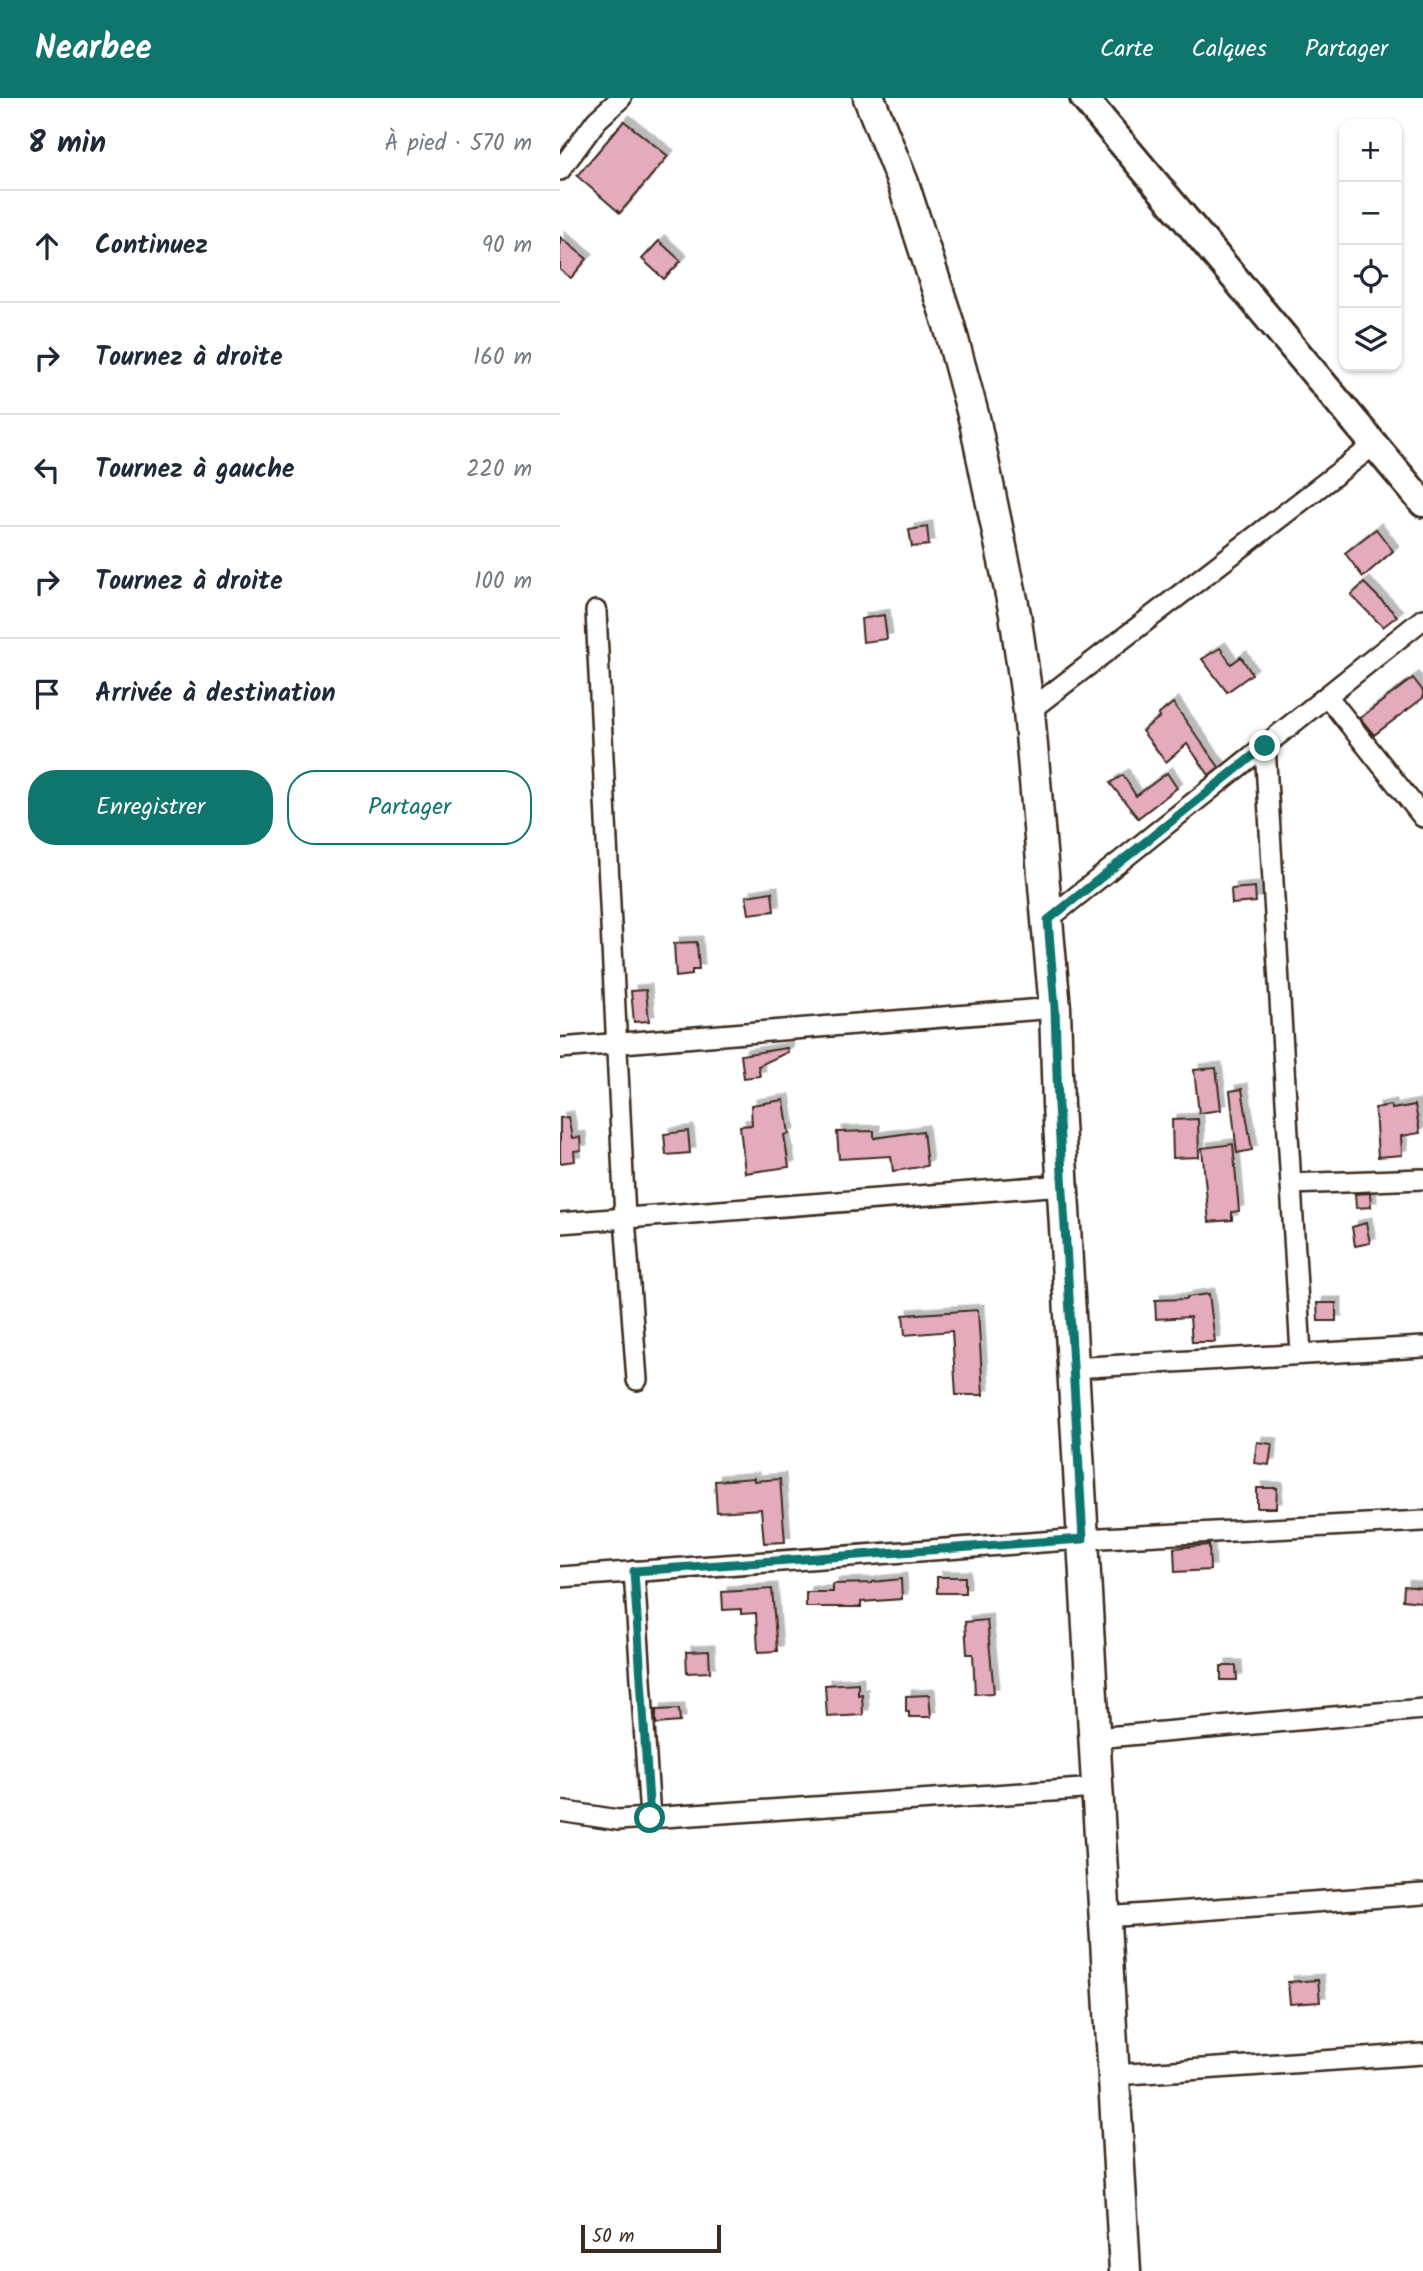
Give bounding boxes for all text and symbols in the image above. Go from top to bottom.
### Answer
text: Nearbee [35,23,152,76]
text: Carte [1100,30,1154,69]
text: Calques [1192,30,1267,69]
text: Partager [1305,30,1388,69]
map controls [1339,119,1402,371]
button: + [1339,119,1402,182]
text: 8 min [28,120,106,168]
text: À pied · 570 m [385,126,532,162]
button: − [1339,182,1402,245]
text: Continuez [95,225,208,267]
icon: ahead [28,227,66,265]
text: 90 m [482,228,532,264]
button: locate [1339,245,1402,308]
button: layers [1339,308,1402,371]
text: Tournez à droite [95,337,283,379]
icon: right [28,339,66,377]
text: 160 m [473,340,532,376]
text: Tournez à gauche [95,449,295,491]
icon: left [28,451,66,489]
text: 220 m [466,452,532,488]
text: Tournez à droite [95,561,283,603]
icon: right [28,563,66,601]
text: 100 m [474,564,532,600]
text: Arrivée à destination [95,673,336,715]
icon: arrive [28,675,66,713]
route end [1249,730,1280,761]
button: Enregistrer [28,770,273,845]
button: Partager [287,770,532,845]
route start [634,1802,665,1833]
scale bar [581,2222,721,2254]
text: 50 m [592,2222,634,2252]

